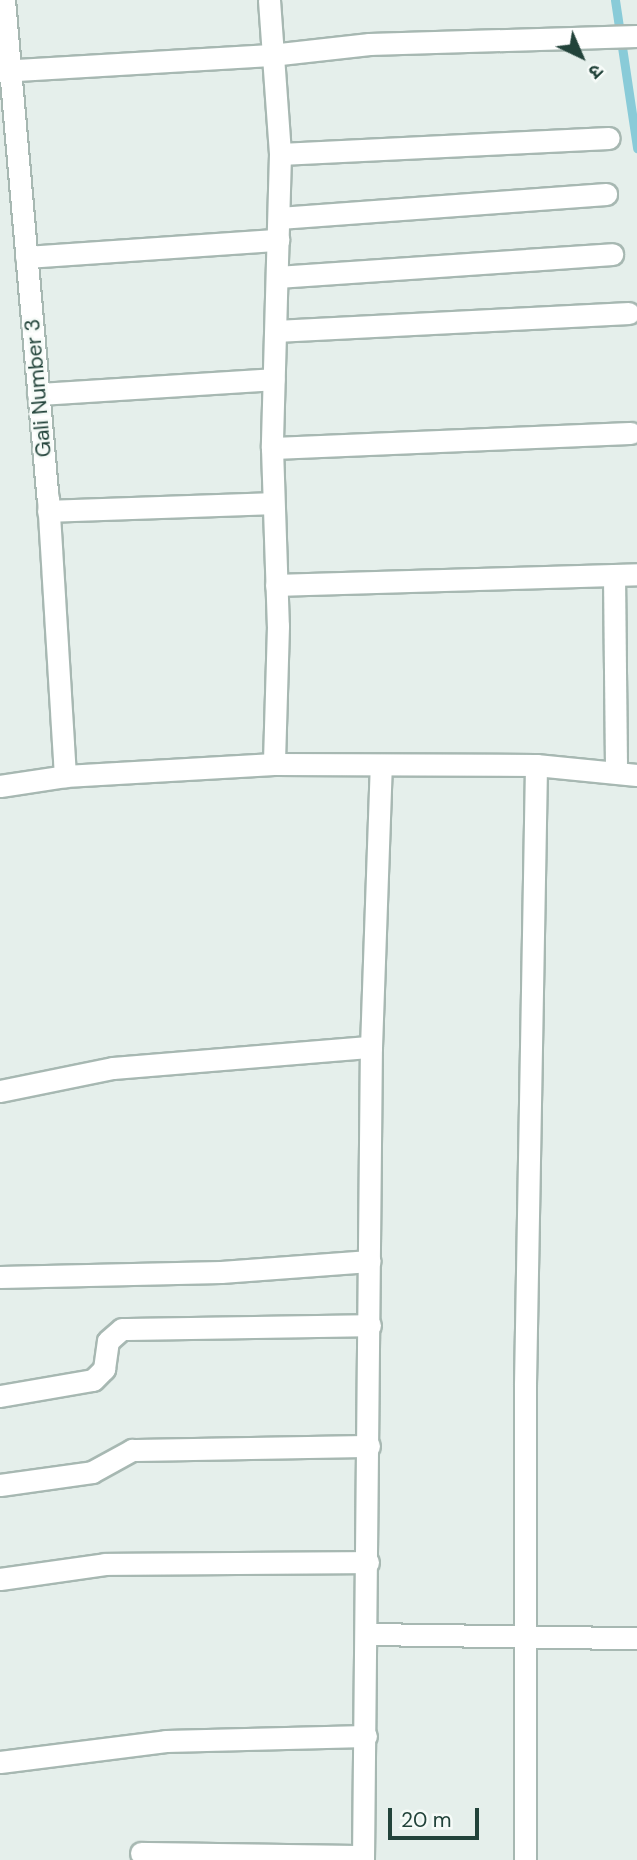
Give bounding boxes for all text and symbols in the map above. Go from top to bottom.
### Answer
north arrow [546,21,616,91]
text: उ [583,59,609,84]
street label: Gali Number 3 [19,318,57,458]
scale bar [392,1794,483,1838]
text: 20 m [401,1806,452,1834]

